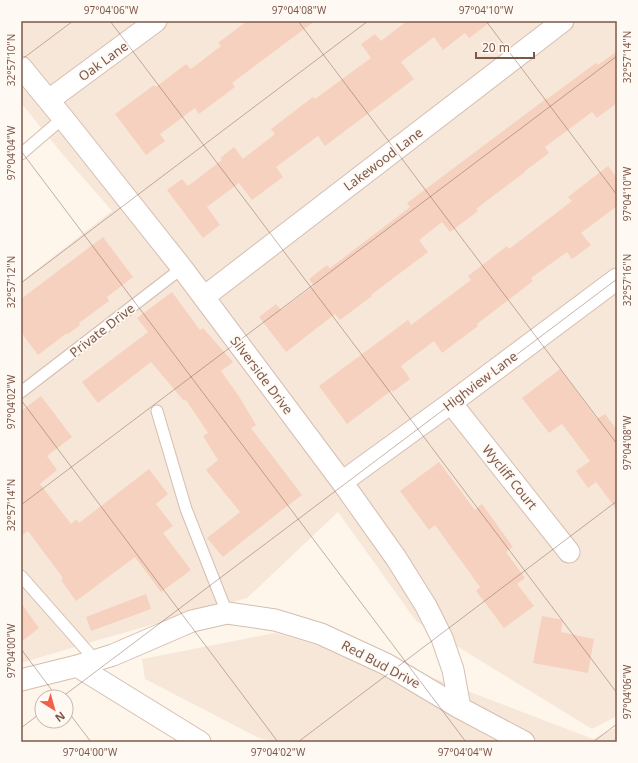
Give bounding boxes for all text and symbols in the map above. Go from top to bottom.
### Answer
text: 97°04'06"W [84,3,139,17]
text: 97°04'08"W [272,3,327,17]
text: 97°04'10"W [459,3,514,17]
text: 32°57'14"N [620,31,634,83]
text: 32°57'10"N [4,34,18,86]
scale bar [476,34,534,60]
street label: Oak Lane [75,37,131,85]
text: 20 m [482,39,510,56]
street label: Lakewood Lane [340,123,426,195]
text: 97°04'04"W [4,125,18,180]
text: 97°04'10"W [620,166,634,221]
text: 32°57'16"N [620,254,634,306]
text: 32°57'12"N [4,256,18,308]
street label: Private Drive [66,299,138,361]
street label: Silverside Drive [227,332,297,418]
street label: Highview Lane [439,347,521,415]
text: 97°04'02"W [4,374,18,429]
text: 97°04'08"W [620,415,634,470]
street label: Wycliff Court [478,441,542,513]
text: 32°57'14"N [4,479,18,531]
text: 97°04'00"W [4,623,18,678]
street label: Red Bud Drive [338,636,424,692]
text: 97°04'06"W [620,664,634,719]
north arrow [34,689,74,729]
text: N [52,709,68,726]
text: 97°04'00"W [63,745,118,759]
text: 97°04'02"W [251,745,306,759]
text: 97°04'04"W [438,745,493,759]

